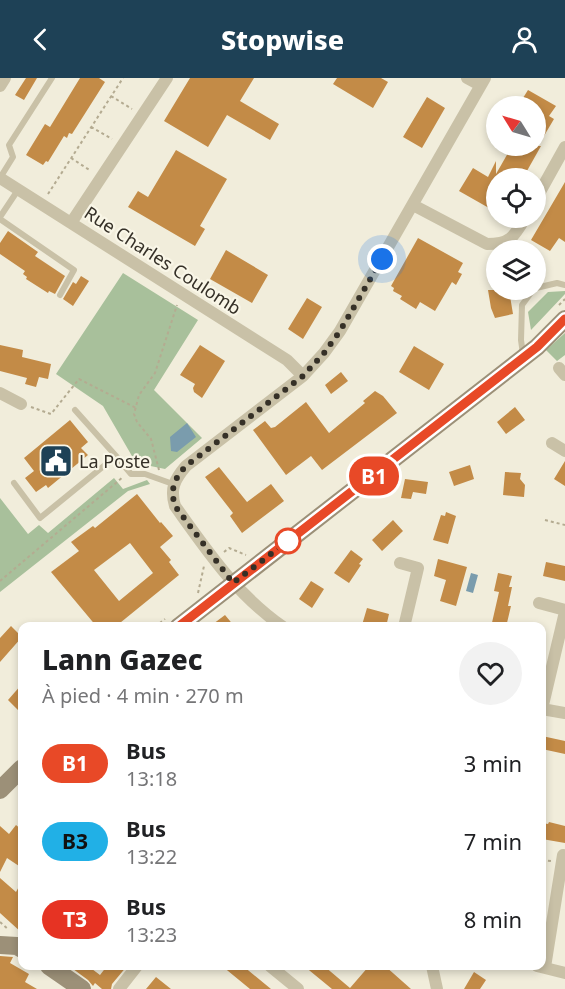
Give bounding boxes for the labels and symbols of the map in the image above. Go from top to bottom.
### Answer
north arrow [486,96,546,156]
street label: Rue Charles Coulomb [80,200,246,320]
your location [367,244,397,274]
public building icon: La Poste [38,443,74,479]
place label: La Poste [79,449,150,473]
line badge: B1 [347,456,401,496]
unlabelled marker [275,528,301,554]

